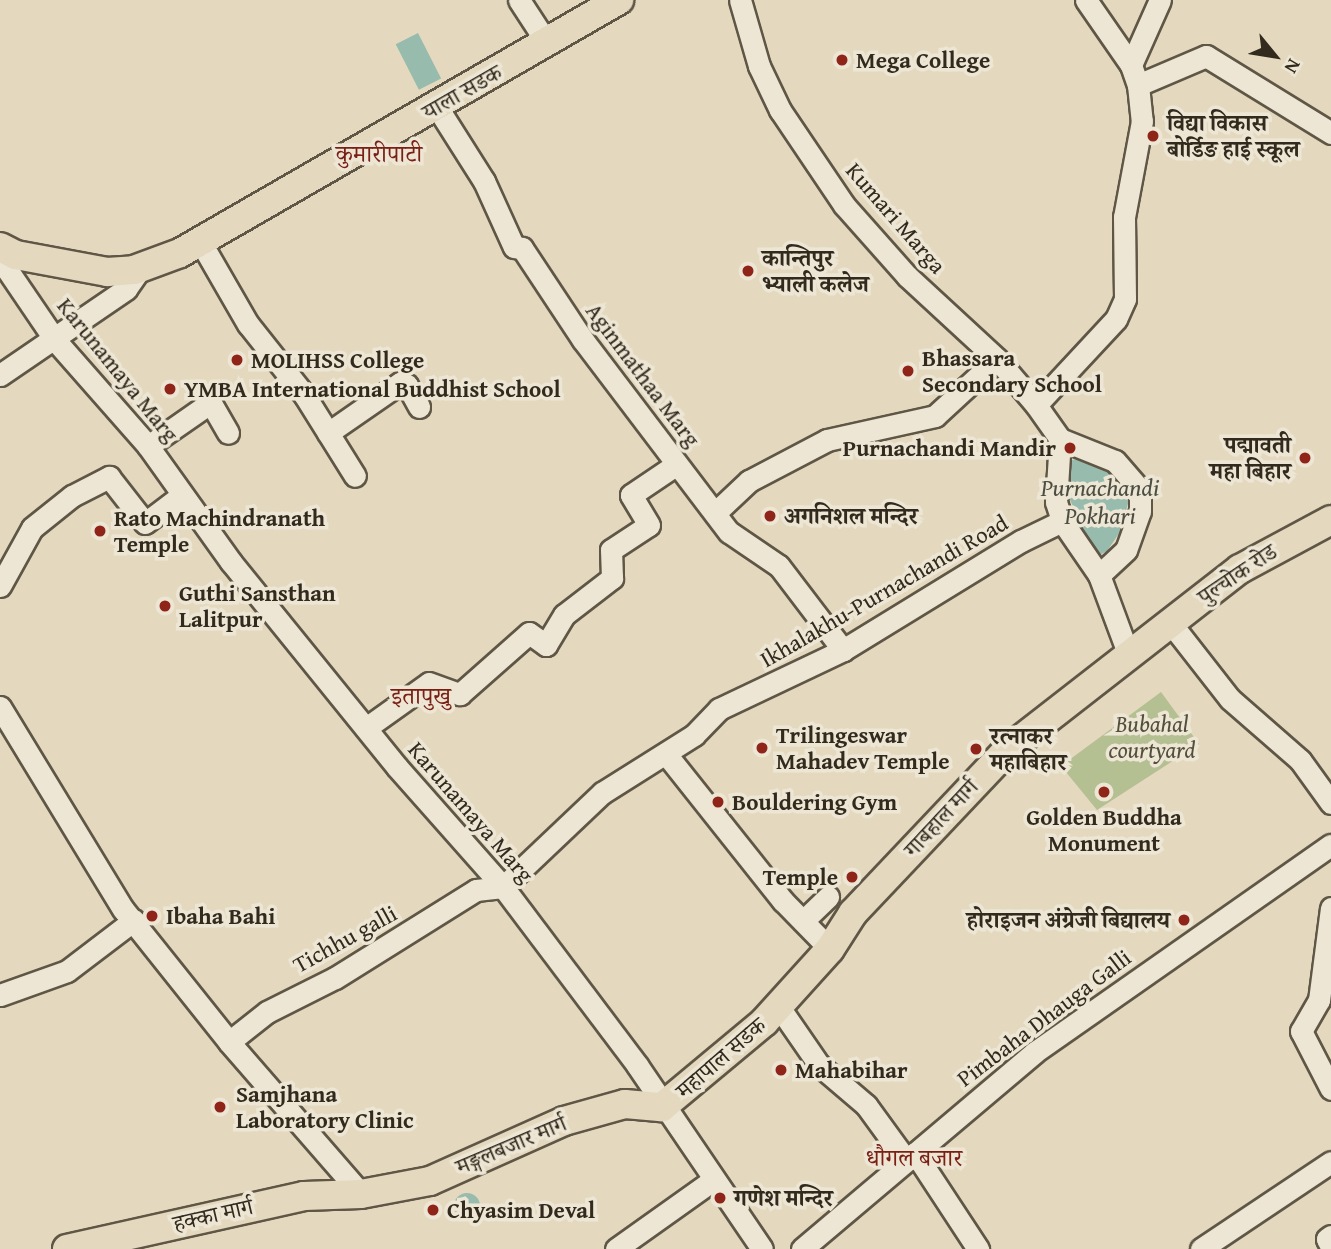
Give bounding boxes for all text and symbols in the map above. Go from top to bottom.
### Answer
north arrow [1240,21,1310,91]
place label: Mega College [856,46,990,74]
marker: Mega College [834,52,850,68]
text: N [1278,54,1308,79]
street label: याला सडक [417,58,507,126]
place label: विद्या विकास बोर्डिङ हाई स्कूल [1167,109,1299,163]
marker: विद्या विकास बोर्डिङ हाई स्कूल [1145,128,1161,144]
district label: कुमारीपाटी [336,140,422,168]
street label: Kumari Marga [840,157,952,279]
place label: कान्तिपुर भ्याली कलेज [762,244,869,298]
marker: कान्तिपुर भ्याली कलेज [740,263,756,279]
street label: Karunamaya Marg [51,292,185,448]
street label: Aginmathaa Marg [580,298,706,452]
place label: Bhassara Secondary School [922,344,1102,398]
place label: MOLIHSS College [251,346,424,374]
marker: MOLIHSS College [229,352,245,368]
marker: Bhassara Secondary School [900,363,916,379]
place label: YMBA International Buddhist School [184,375,561,403]
marker: YMBA International Buddhist School [162,381,178,397]
place label: पद्मावती महा बिहार [1210,431,1291,485]
place label: Purnachandi Mandir [843,434,1056,462]
marker: Purnachandi Mandir [1062,440,1078,456]
marker: पद्मावती महा बिहार [1297,450,1313,466]
water label: Purnachandi Pokhari [1041,474,1159,530]
place label: अगनिशल मन्दिर [784,502,918,530]
place label: Rato Machindranath Temple [114,504,325,558]
marker: अगनिशल मन्दिर [762,508,778,524]
street label: Ikhalakhu-Purnachandi Road [755,509,1013,673]
marker: Rato Machindranath Temple [92,523,108,539]
street label: पुल्चोक रोड [1192,538,1282,610]
place label: Guthi Sansthan Lalitpur [179,579,336,633]
marker: Guthi Sansthan Lalitpur [157,598,173,614]
district label: इतापुखु [391,682,451,710]
park label: Bubahal courtyard [1109,710,1195,764]
place label: Trilingeswar Mahadev Temple [776,721,949,775]
place label: रत्नाकर महाबिहार [990,722,1066,776]
street label: Karunamaya Marg [402,736,540,888]
marker: Trilingeswar Mahadev Temple [754,740,770,756]
marker: रत्नाकर महाबिहार [968,741,984,757]
street label: गाबहाल मार्ग [898,773,984,863]
marker: Golden Buddha Monument [1096,784,1112,800]
place label: Bouldering Gym [732,788,897,816]
marker: Bouldering Gym [710,794,726,810]
place label: Golden Buddha Monument [1026,803,1182,857]
place label: Temple [763,863,838,891]
marker: Temple [844,869,860,885]
street label: Tichhu galli [288,899,402,979]
place label: Ibaha Bahi [166,902,275,930]
place label: होराइजन अंग्रेजी बिद्यालय [967,906,1170,934]
marker: Ibaha Bahi [144,908,160,924]
marker: होराइजन अंग्रेजी बिद्यालय [1176,912,1192,928]
street label: Pimbaha Dhauga Galli [952,944,1136,1092]
street label: महापाल सडक [670,1011,772,1105]
place label: Mahabihar [795,1056,908,1084]
marker: Mahabihar [773,1062,789,1078]
place label: Samjhana Laboratory Clinic [236,1080,414,1134]
marker: Samjhana Laboratory Clinic [210,1097,230,1117]
street label: मङ्गलबजार मार्ग [452,1109,570,1181]
district label: धौगल बजार [866,1144,962,1172]
place label: गणेश मन्दिर [734,1184,833,1212]
marker: गणेश मन्दिर [712,1190,728,1206]
street label: हक्का मार्ग [170,1192,256,1238]
place label: Chyasim Deval [447,1196,595,1224]
marker: Chyasim Deval [425,1202,441,1218]

